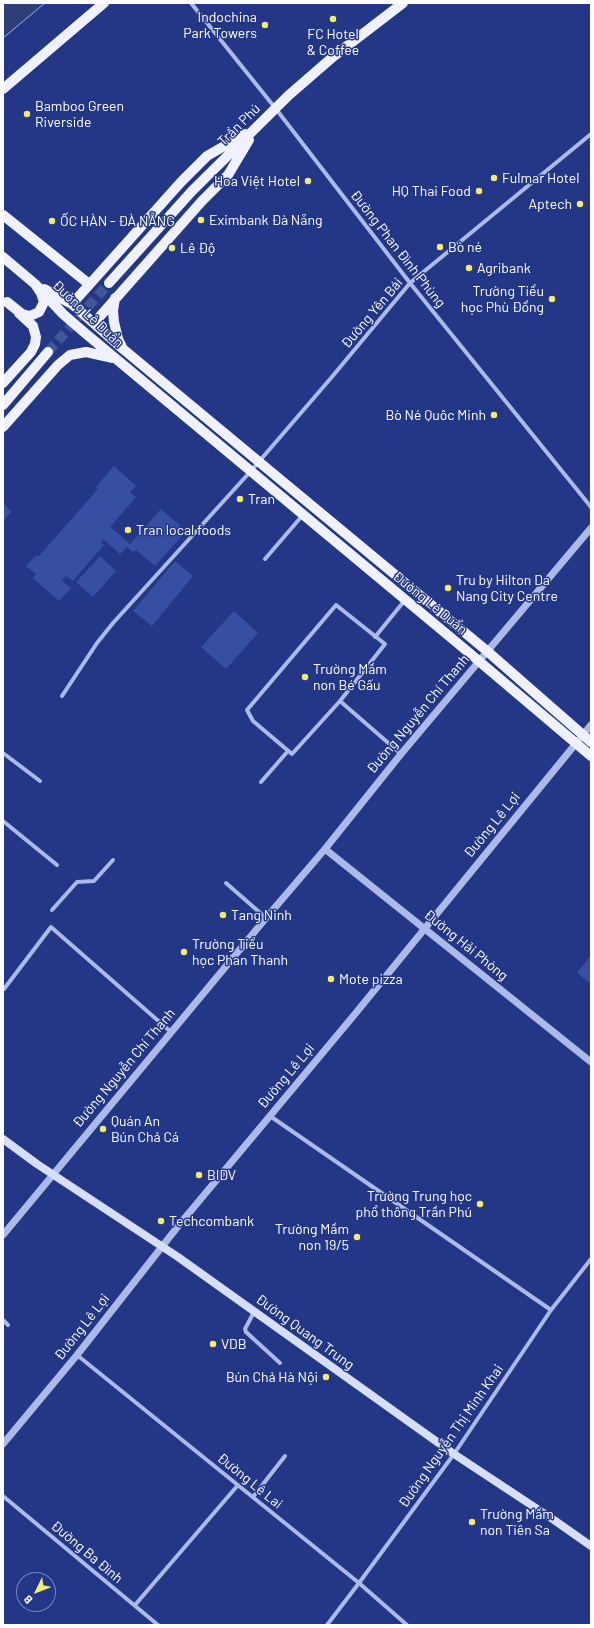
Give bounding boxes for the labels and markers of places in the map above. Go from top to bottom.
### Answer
place label: Indochina Park Towers [183,9,257,42]
marker: FC Hotel & Coffee [328,14,338,24]
marker: Indochina Park Towers [260,20,270,30]
place label: FC Hotel & Coffee [307,26,359,58]
place label: Bamboo Green Riverside [35,98,124,130]
marker: Bamboo Green Riverside [22,109,32,119]
place label: Fulmar Hotel [502,170,579,186]
place label: Hoa Việt Hotel [214,173,300,189]
marker: Fulmar Hotel [489,173,499,183]
marker: Hoa Việt Hotel [303,176,313,186]
place label: HQ Thai Food [392,183,471,199]
marker: HQ Thai Food [474,186,484,196]
place label: Aptech [529,196,572,212]
marker: Aptech [575,199,585,209]
place label: Eximbank Đà Nẵng [209,212,322,228]
place label: ỐC HÀN - ĐÀ NẴNG [60,213,175,229]
marker: Eximbank Đà Nẵng [196,215,206,225]
marker: ỐC HÀN - ĐÀ NẴNG [47,216,57,226]
place label: Bò né [448,239,482,255]
place label: Lê Độ [180,240,215,256]
marker: Bò né [435,242,445,252]
marker: Lê Độ [167,243,177,253]
place label: Agribank [477,260,531,276]
marker: Agribank [464,263,474,273]
place label: Trường Tiểu học Phù Đổng [461,283,544,316]
marker: Trường Tiểu học Phù Đổng [547,294,557,304]
place label: Bò Né Quôc Minh [385,407,486,423]
marker: Bò Né Quôc Minh [489,410,499,420]
place label: Tran [248,491,275,507]
marker: Tran [235,494,245,504]
place label: Tran local foods [136,522,231,538]
marker: Tran local foods [123,525,133,535]
place label: Tru by Hilton Da Nang City Centre [456,572,558,604]
marker: Tru by Hilton Da Nang City Centre [443,583,453,593]
place label: Trường Mầm non Bé Gấu [313,661,387,694]
marker: Trường Mầm non Bé Gấu [300,672,310,682]
place label: Tang Ninh [231,907,292,923]
marker: Tang Ninh [218,910,228,920]
place label: Trường Tiểu học Phan Thanh [192,936,288,968]
marker: Trường Tiểu học Phan Thanh [179,947,189,957]
place label: Mote pizza [339,971,403,987]
marker: Mote pizza [326,974,336,984]
place label: Quán An Bún Chả Cá [111,1113,179,1146]
marker: Quán An Bún Chả Cá [98,1124,108,1134]
place label: BIDV [207,1167,236,1183]
marker: BIDV [194,1170,204,1180]
place label: Trường Trung học phổ thông Trần Phú [355,1188,472,1220]
marker: Trường Trung học phổ thông Trần Phú [475,1199,485,1209]
place label: Techcombank [169,1213,254,1229]
marker: Techcombank [156,1216,166,1226]
place label: Trường Mầm non 19/5 [275,1221,349,1254]
marker: Trường Mầm non 19/5 [352,1232,362,1242]
place label: VDB [221,1336,246,1352]
marker: VDB [208,1339,218,1349]
place label: Bún Chả Hà Nội [226,1369,318,1385]
marker: Bún Chả Hà Nội [321,1372,331,1382]
place label: Trường Mầm non Tiên Sa [480,1506,554,1538]
marker: Trường Mầm non Tiên Sa [467,1517,477,1527]

